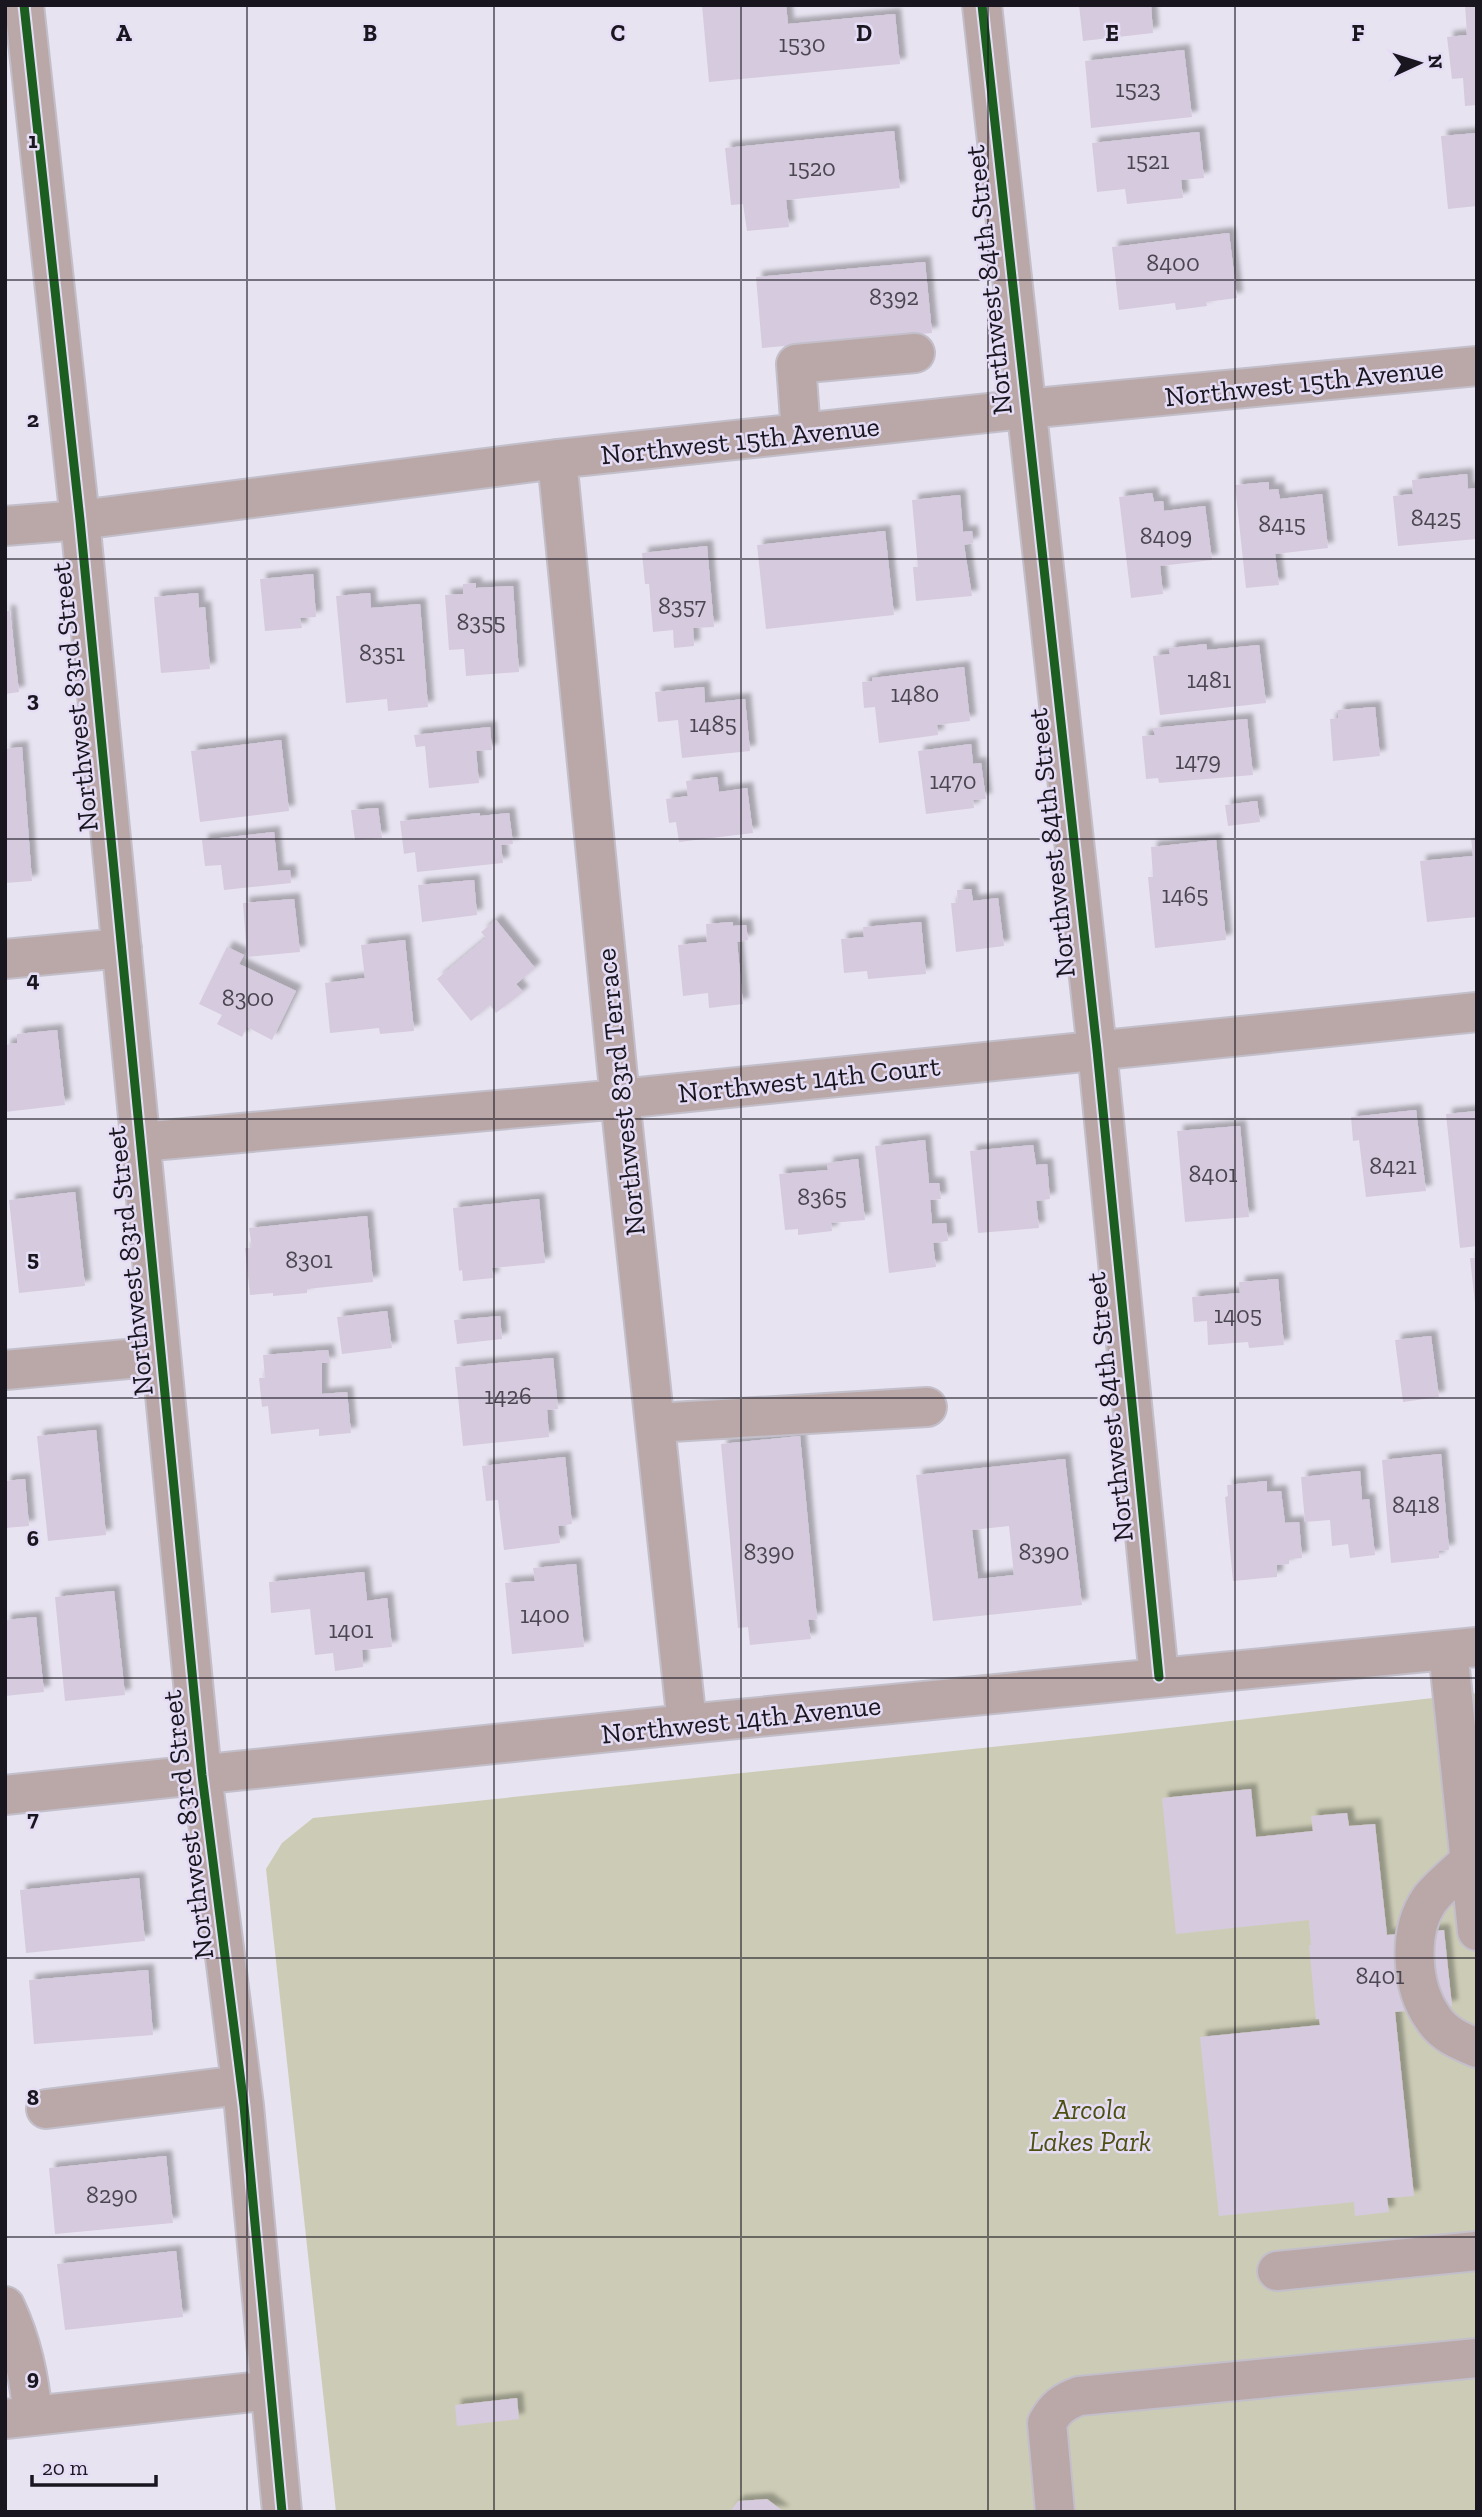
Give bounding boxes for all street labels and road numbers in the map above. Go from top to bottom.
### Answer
street label: Northwest 84th Street [958,143,1019,416]
street label: Northwest 15th Avenue [1163,351,1445,414]
street label: Northwest 15th Avenue [599,409,881,472]
street label: Northwest 83rd Street [44,560,105,833]
street label: Northwest 84th Street [1021,706,1082,979]
street label: Northwest 83rd Terrace [589,947,652,1237]
street label: Northwest 14th Court [676,1049,942,1110]
street label: Northwest 83rd Street [99,1124,160,1397]
street label: Northwest 84th Street [1079,1270,1140,1543]
street label: Northwest 83rd Street [155,1688,220,1961]
street label: Northwest 14th Avenue [600,1688,882,1751]

